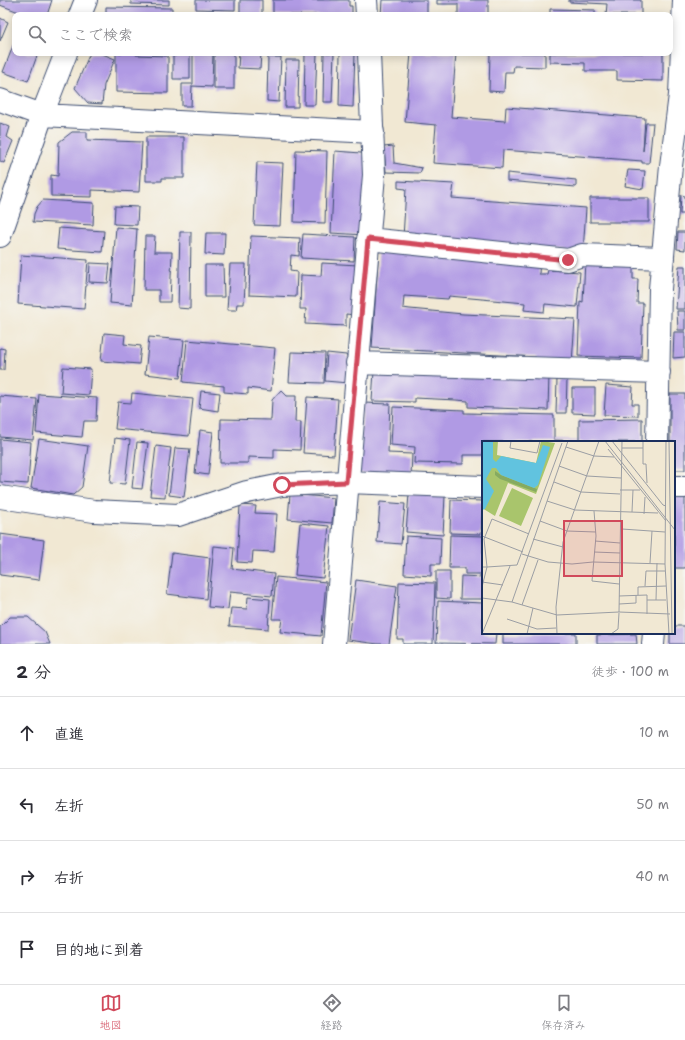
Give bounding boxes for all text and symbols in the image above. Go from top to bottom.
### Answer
search box [12,12,673,56]
icon: search [26,23,48,45]
text: ここで検索 [58,25,133,45]
route end [559,251,577,269]
inset map [482,441,675,634]
route start [273,476,291,494]
text: 2 分 [16,661,51,683]
text: 徒歩 · 100 m [592,663,669,680]
icon: ahead [16,722,38,744]
text: 直進 [54,724,84,744]
text: 10 m [639,724,669,741]
icon: left [16,794,38,816]
text: 左折 [54,796,84,816]
text: 50 m [636,796,669,813]
icon: right [16,866,38,888]
text: 右折 [54,868,84,888]
text: 40 m [635,868,669,885]
icon: arrive [16,938,38,960]
text: 目的地に到着 [54,940,144,960]
tab: 地図 [100,992,122,1033]
tab: 経路 [321,992,343,1033]
tab: 保存済み [542,992,586,1033]

